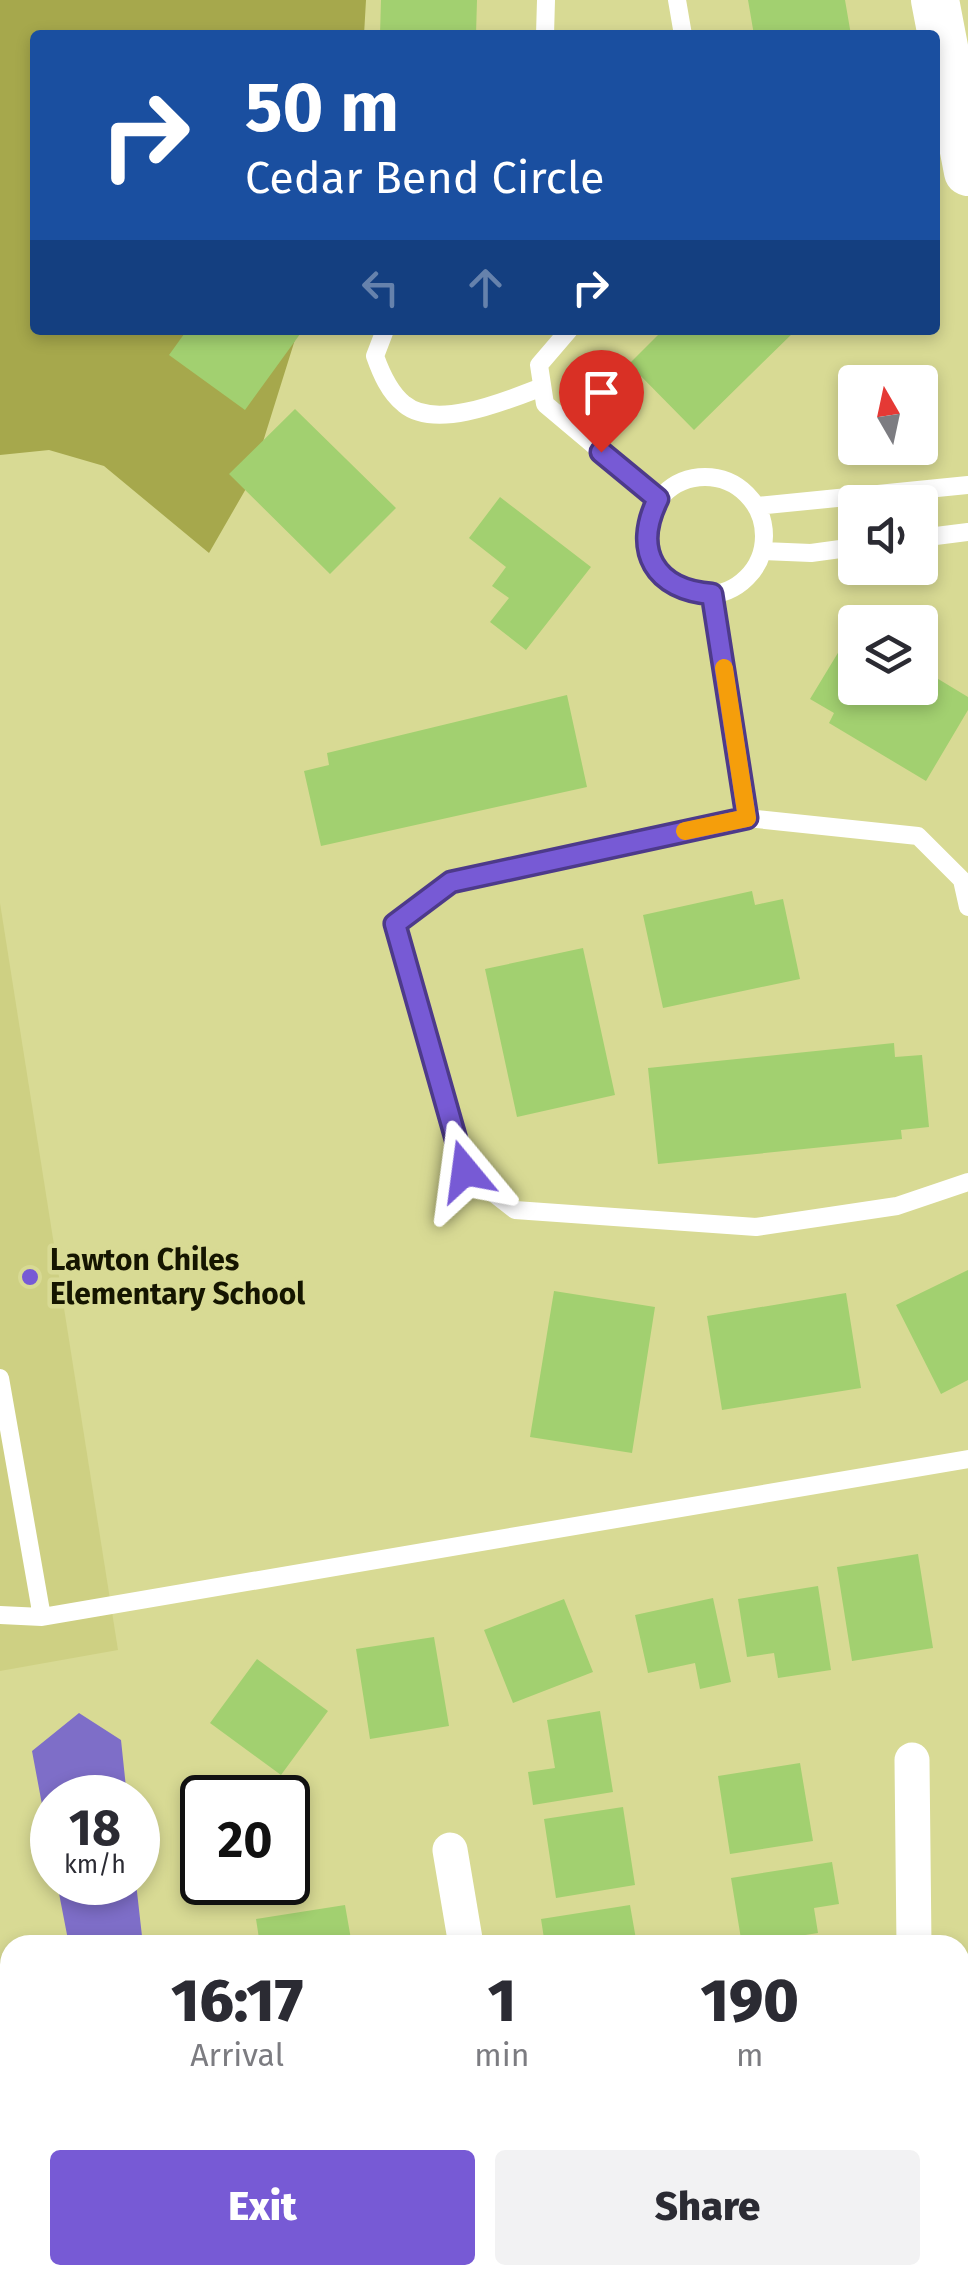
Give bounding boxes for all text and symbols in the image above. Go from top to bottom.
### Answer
text: 50 m [245,66,399,150]
icon: right [80,70,210,200]
text: Cedar Bend Circle [245,151,605,205]
icon: left [353,260,408,315]
icon: ahead [458,260,513,315]
icon: right [563,260,618,315]
pin [559,350,644,453]
icon: arrive [574,365,629,420]
north arrow [838,365,938,465]
map controls [838,365,938,705]
button: sound [838,485,938,585]
button: layers [838,605,938,705]
position arrow [413,1119,517,1223]
place label: Lawton Chiles Elementary School [50,1242,305,1312]
marker: Lawton Chiles Elementary School [19,1266,41,1288]
speed limit sign: 20 [180,1775,310,1905]
text: 18 [69,1798,121,1858]
text: km/h [64,1850,126,1880]
text: 16:17 [171,1965,303,2037]
text: 1 [488,1965,516,2037]
text: 190 [701,1965,799,2037]
text: Arrival [190,2036,284,2074]
text: min [474,2036,530,2074]
text: m [736,2036,763,2074]
button: Exit [50,2150,475,2265]
button: Share [495,2150,920,2265]

